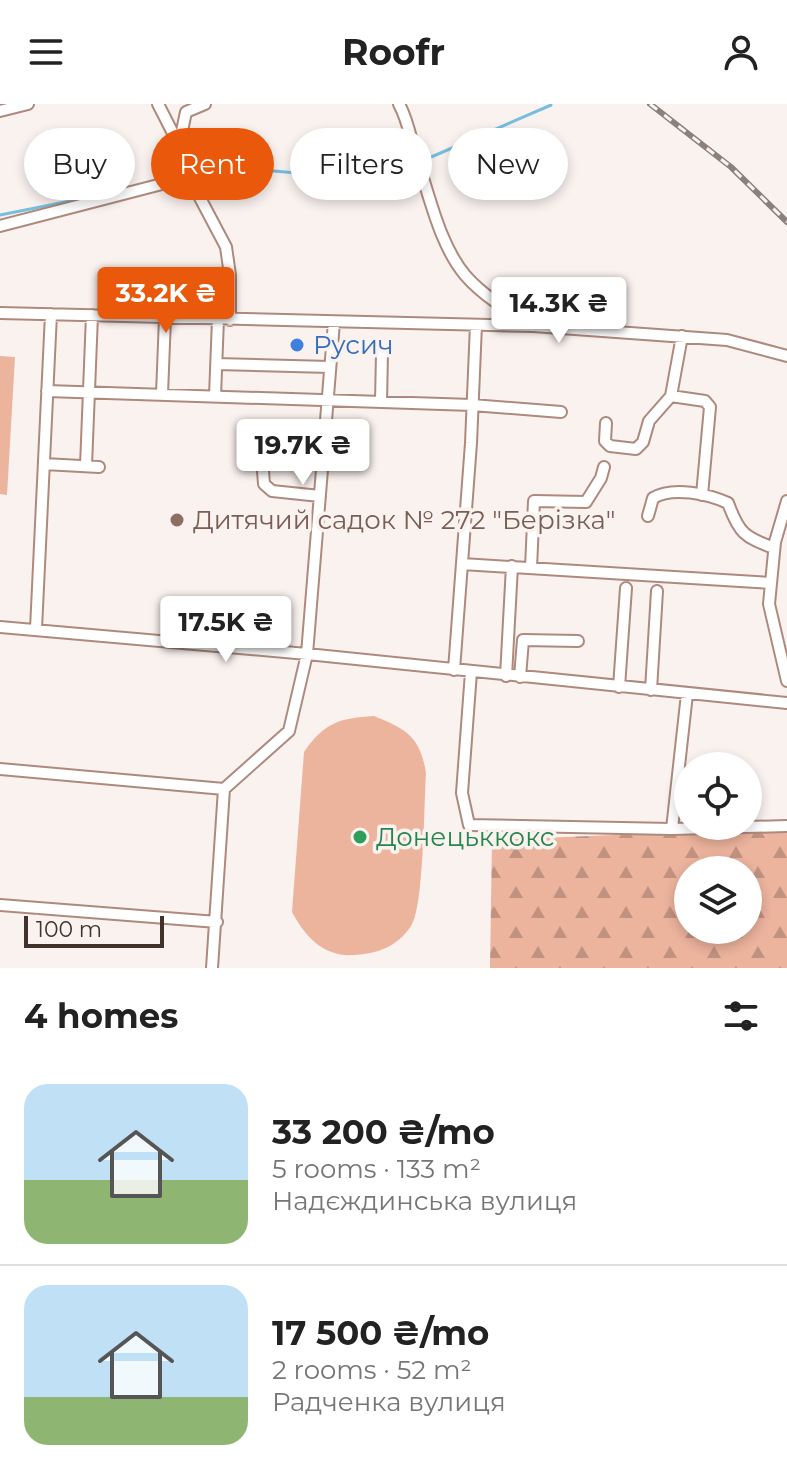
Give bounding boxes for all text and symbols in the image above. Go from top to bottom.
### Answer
icon: menu [24,30,68,74]
text: Roofr [342,30,445,74]
icon: person [719,30,763,74]
chip: Buy [24,128,135,200]
chip: Rent [151,128,274,200]
chip: Filters [290,128,432,200]
chip: New [448,128,568,200]
pin: 33.2K ₴ [92,267,240,335]
text: 33.2K ₴ [115,277,217,309]
pin: 14.3K ₴ [485,277,633,345]
text: 14.3K ₴ [509,287,609,319]
place label: Русич [313,329,393,361]
marker: Русич [288,336,306,354]
pin: 19.7K ₴ [229,419,377,487]
text: 19.7K ₴ [255,429,352,461]
place label: Дитячий садок № 272 "Берізка" [193,504,615,536]
marker: Дитячий садок № 272 "Берізка" [168,511,186,529]
pin: 17.5K ₴ [152,596,300,664]
text: 17.5K ₴ [178,606,274,638]
map controls [674,752,762,944]
button: locate [674,752,762,840]
place label: Донецьккокс [376,821,554,853]
marker: Донецьккокс [351,828,369,846]
button: layers [674,856,762,944]
scale bar [24,912,164,948]
text: 100 m [36,916,102,943]
icon: filters [719,994,763,1038]
text: 4 homes [24,995,178,1037]
text: 33 200 ₴/mo [272,1111,495,1153]
icon: home [88,1116,184,1212]
text: 5 rooms · 133 m² [272,1153,481,1185]
text: Надєждинська вулиця [272,1185,577,1217]
text: 17 500 ₴/mo [272,1312,489,1354]
icon: home [88,1317,184,1413]
text: 2 rooms · 52 m² [272,1354,472,1386]
text: Радченка вулиця [272,1386,506,1418]

